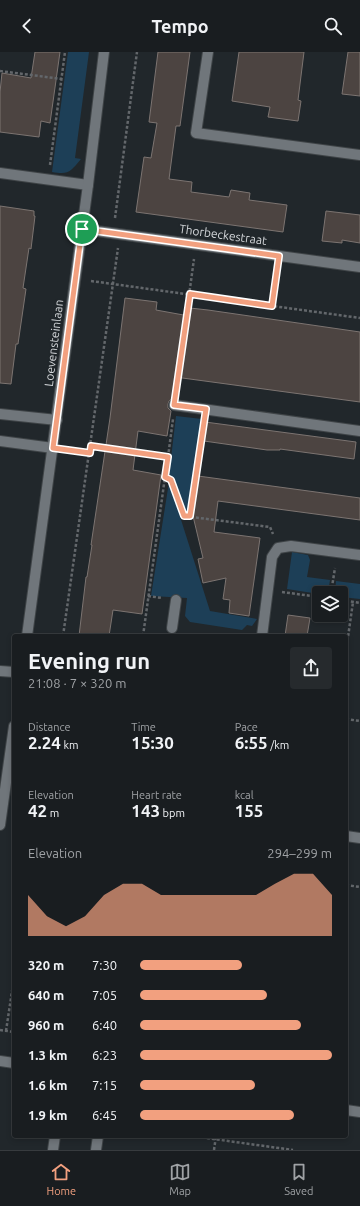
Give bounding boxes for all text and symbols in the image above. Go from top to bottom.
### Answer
icon: back [16,15,38,37]
icon: search [322,15,344,37]
text: Tempo [151,16,209,36]
pin [65,212,99,246]
icon: arrive [71,218,93,240]
street label: Thorbeckestraat [178,222,268,247]
street label: Loevensteinlaan [42,299,65,387]
map controls [312,586,348,622]
button: layers [312,586,348,622]
button: share [290,647,332,689]
text: Evening run [28,648,150,673]
text: 21:08 · 7 × 320 m [28,676,127,690]
text: Distance [28,721,71,733]
text: Time [131,721,156,733]
text: Pace [235,721,258,733]
text: 2.24 [28,733,61,752]
text: 15:30 [131,733,174,752]
text: 6:55 [235,733,268,752]
text: km [61,739,79,751]
text: /km [268,739,289,751]
text: Elevation [28,789,74,801]
text: Heart rate [131,789,182,801]
text: kcal [235,789,254,801]
text: 42 [28,801,47,820]
text: 143 [131,801,160,820]
text: 155 [235,801,263,820]
text: m [47,807,59,819]
text: bpm [160,807,185,819]
text: Elevation [28,846,82,860]
text: 294–299 m [267,846,332,860]
text: 320 m [28,958,64,972]
text: 7:30 [92,958,117,972]
text: 640 m [28,988,64,1002]
text: 7:05 [92,988,117,1002]
text: 960 m [28,1018,64,1032]
text: 6:40 [92,1018,117,1032]
text: 1.3 km [28,1048,67,1062]
text: 6:23 [92,1048,117,1062]
text: 1.6 km [28,1078,67,1092]
text: 7:15 [92,1078,117,1092]
text: 1.9 km [28,1108,67,1122]
text: 6:45 [92,1108,117,1122]
tab: Home [47,1161,76,1197]
tab: Map [169,1161,191,1197]
tab: Saved [284,1161,313,1197]

